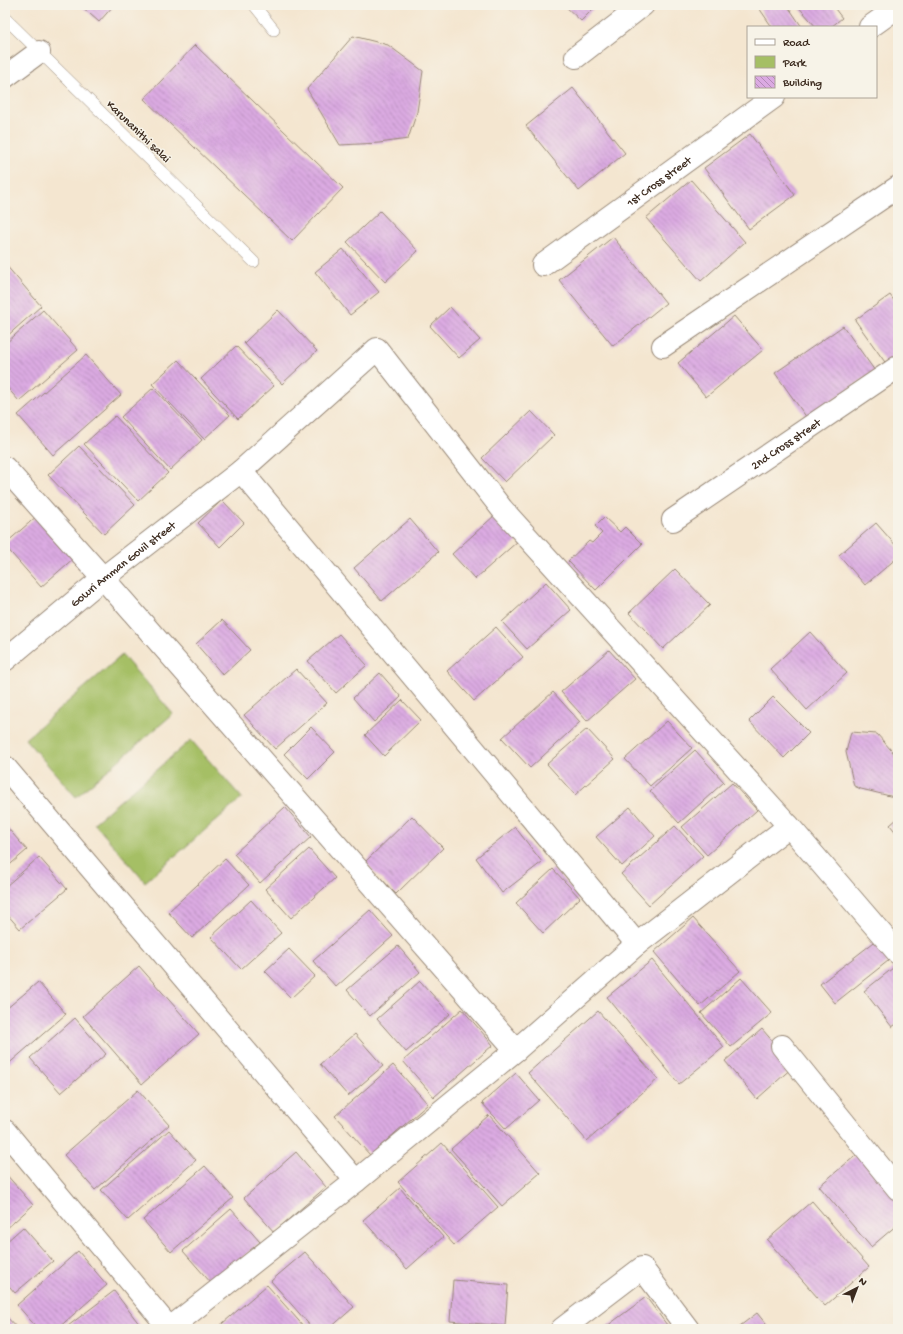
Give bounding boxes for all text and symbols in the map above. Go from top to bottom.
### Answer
legend [747,26,877,98]
text: Road [783,37,810,51]
text: Park [782,57,808,71]
text: Building [782,77,822,91]
street label: Karunanithi salai [103,98,173,167]
street label: 1st Cross street [624,154,696,211]
street label: 2nd Cross street [749,416,825,474]
street label: Gowri Amman Govil street [68,519,180,611]
north arrow [837,1268,877,1308]
text: N [856,1275,869,1289]

